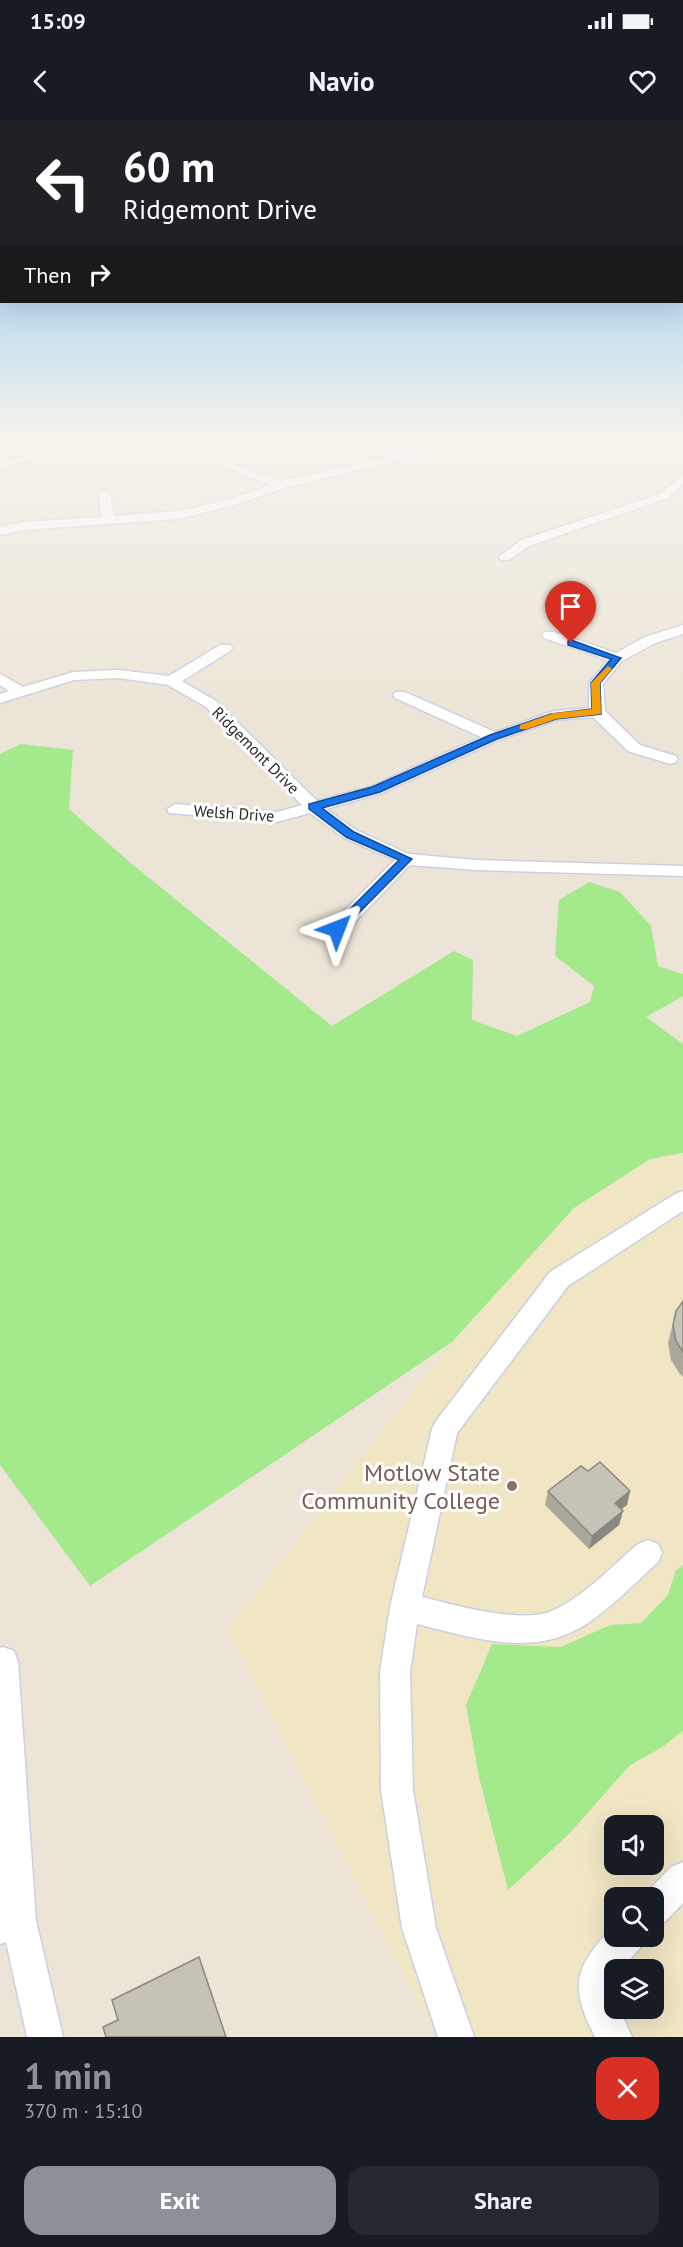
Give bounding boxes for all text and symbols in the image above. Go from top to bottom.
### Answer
text: 15:09 [30,7,86,35]
text: Navio [309,64,374,98]
icon: back [24,65,57,98]
icon: heart [626,65,659,98]
text: 60 m [123,139,215,194]
icon: left [24,144,102,222]
text: Ridgemont Drive [123,192,317,226]
icon: right [83,258,116,291]
text: Then [24,261,71,289]
pin [545,581,596,643]
icon: arrive [554,590,587,623]
street label: Ridgemont Drive [208,702,304,798]
street label: Welsh Drive [193,800,275,826]
position arrow [305,897,369,961]
place label: Motlow State Community College [301,1457,500,1516]
marker: Motlow State Community College [505,1479,519,1493]
map controls [604,1815,664,2019]
button: sound [604,1815,664,1875]
button: search [604,1887,664,1947]
button: layers [604,1959,664,2019]
text: 1 min [24,2052,112,2099]
button: close [596,2057,659,2120]
text: 370 m · 15:10 [24,2098,142,2124]
button: Exit [24,2166,336,2235]
button: Share [348,2166,659,2235]

